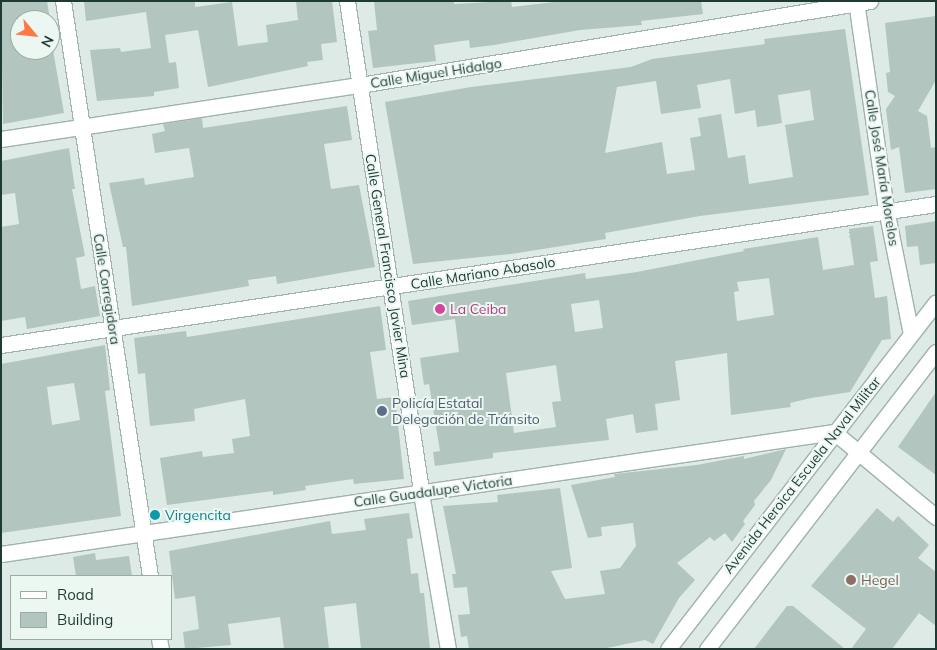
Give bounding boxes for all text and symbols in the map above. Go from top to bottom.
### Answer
north arrow [10,10,60,60]
text: N [37,33,58,50]
street label: Calle Miguel Hidalgo [369,54,503,92]
street label: Calle José María Morelos [861,89,903,247]
street label: Calle General Francisco Javier Mina [362,153,414,379]
street label: Calle Corregidora [90,232,124,346]
street label: Calle Mariano Abasolo [410,253,556,293]
place label: La Ceiba [450,301,507,317]
marker: La Ceiba [434,303,446,315]
street label: Avenida Heroica Escuela Naval Militar [720,373,884,577]
place label: Policía Estatal Delegación de Tránsito [392,395,540,428]
marker: Policía Estatal Delegación de Tránsito [376,405,388,417]
street label: Calle Guadalupe Victoria [353,472,513,510]
place label: Virgencita [165,507,231,523]
marker: Virgencita [149,509,161,521]
place label: Hegel [861,572,899,588]
marker: Hegel [845,574,857,586]
legend [10,575,172,640]
text: Road [57,585,94,604]
text: Building [57,610,113,629]

